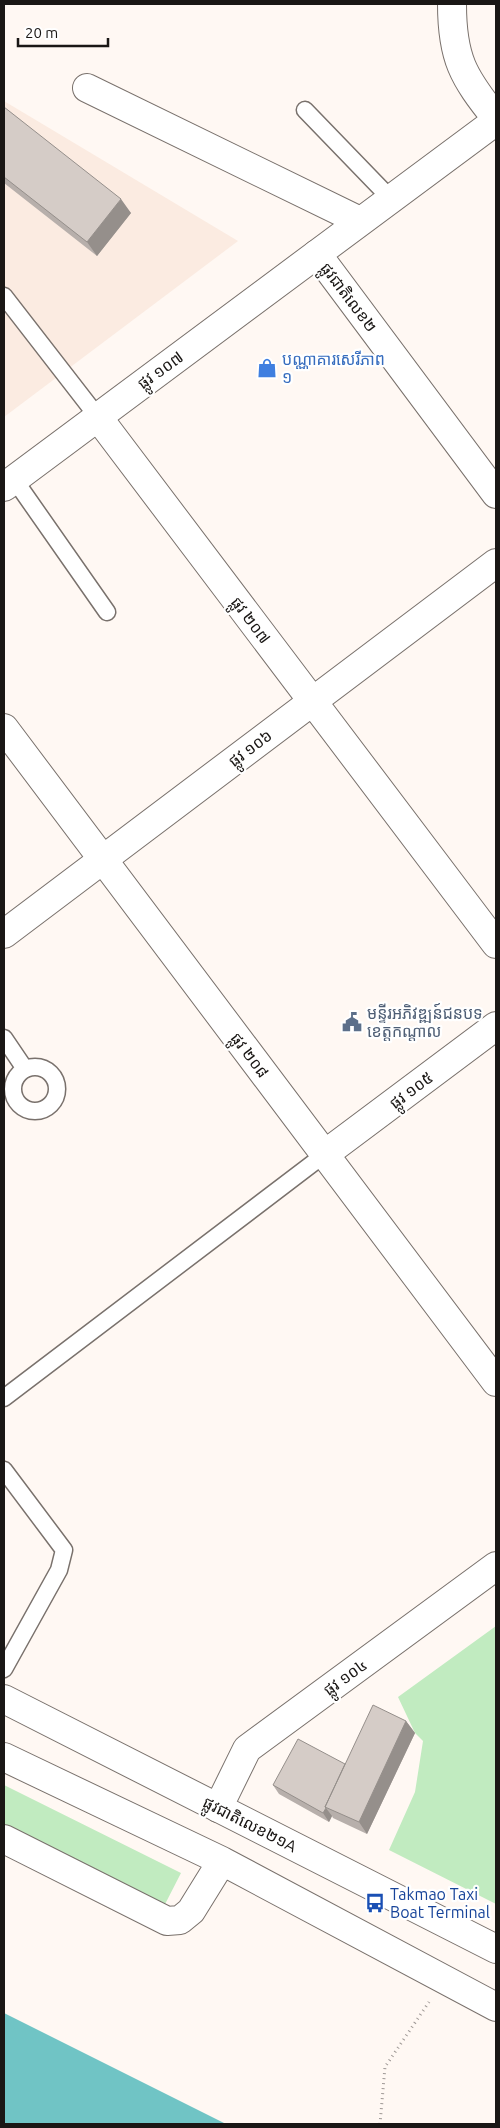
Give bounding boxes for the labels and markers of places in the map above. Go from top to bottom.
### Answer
place label: បណ្ណាគារសេរីភាព ១ [282,350,385,386]
shop icon: បណ្ណាគារសេរីភាព ១ [256,357,278,379]
place label: មន្ទីរអភិវឌ្ឍន៍ជនបទ ខេត្តកណ្តាល [367,1002,483,1041]
public building icon: មន្ទីរអភិវឌ្ឍន៍ជនបទ ខេត្តកណ្តាល [341,1011,363,1033]
place label: Takmao Taxi Boat Terminal [390,1885,490,1921]
bus stop icon: Takmao Taxi Boat Terminal [364,1892,386,1914]

